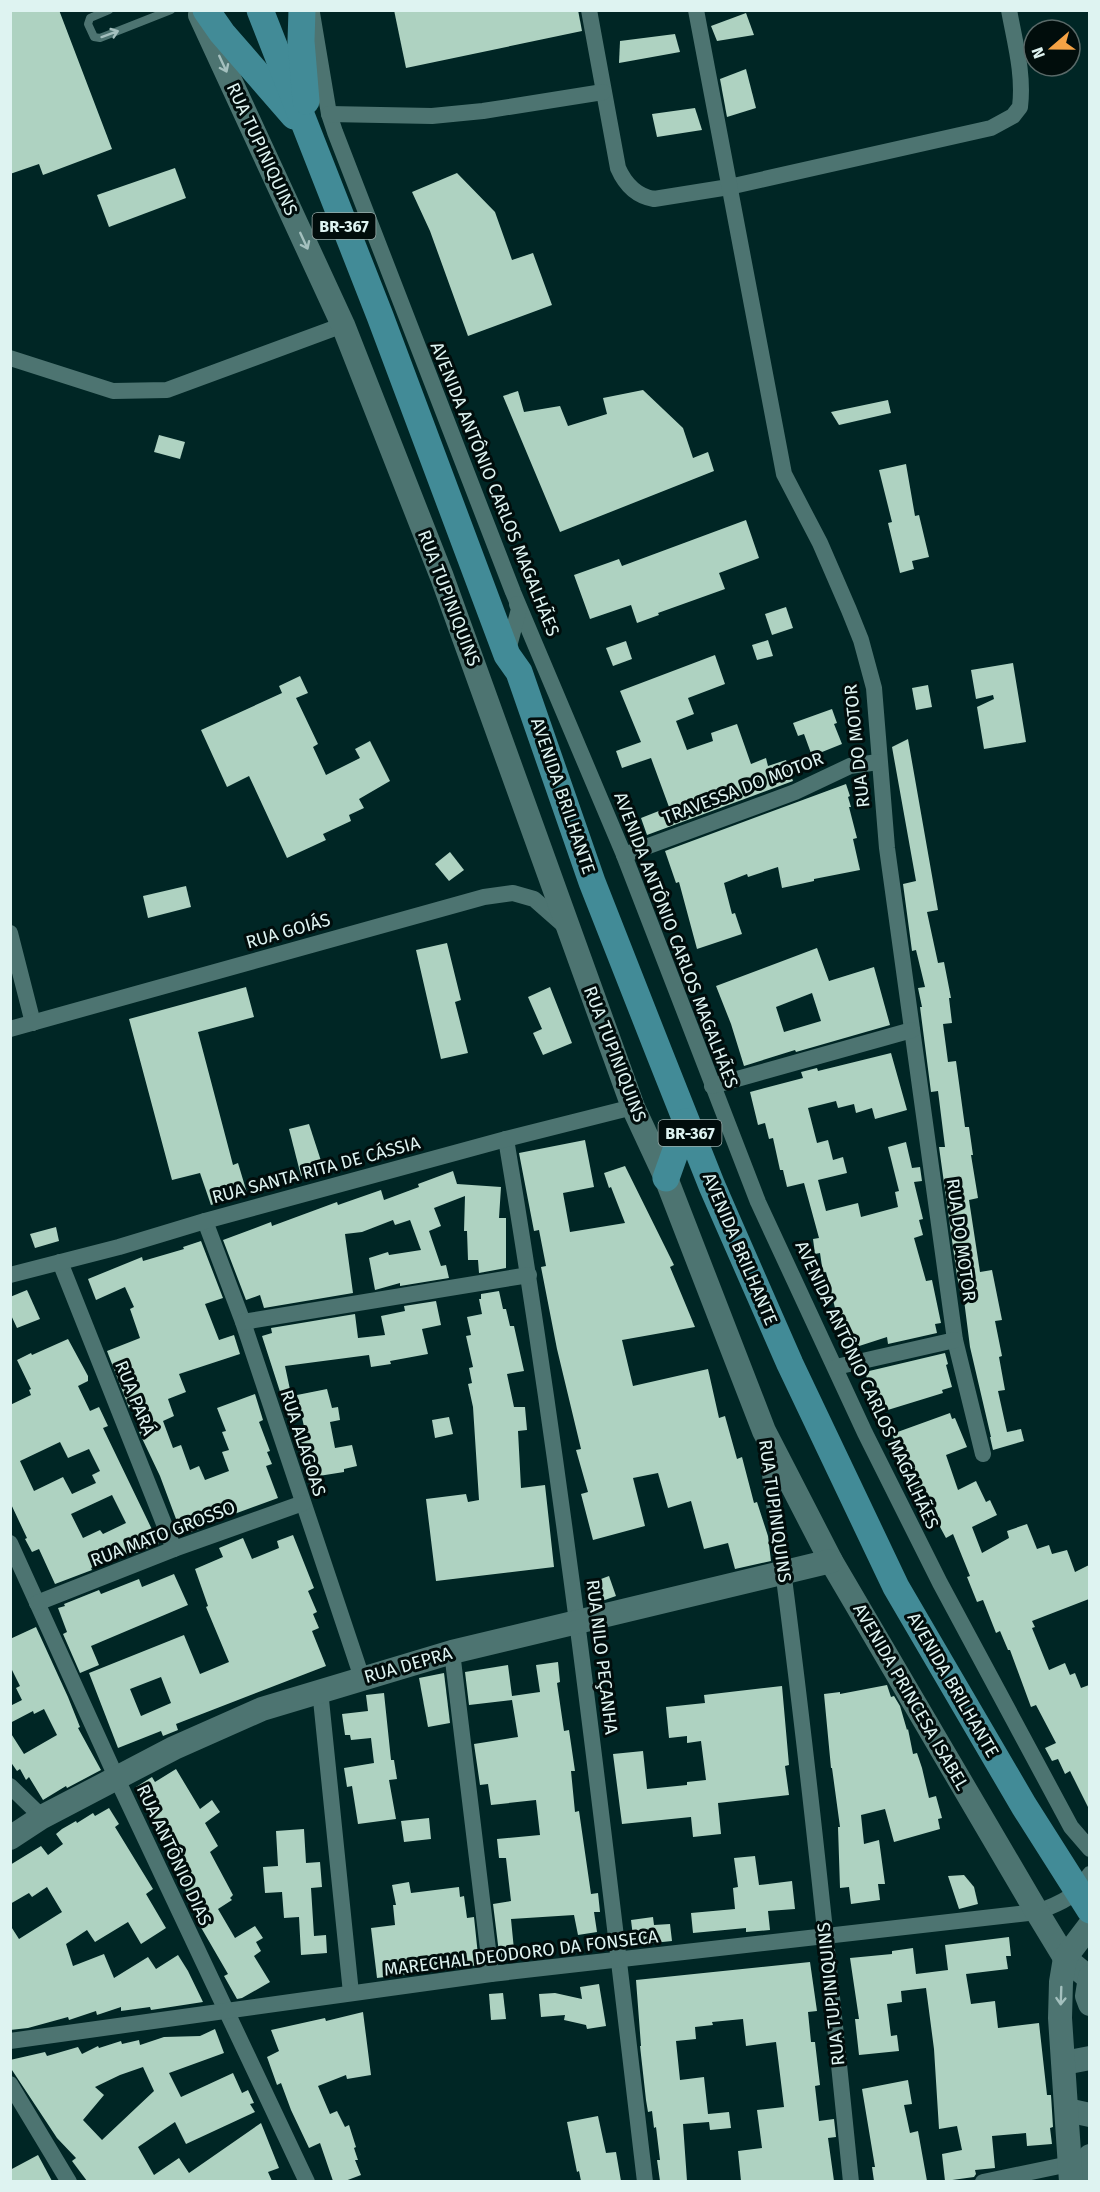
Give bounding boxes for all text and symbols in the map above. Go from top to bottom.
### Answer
north arrow [1022,18,1082,78]
one-way arrow [100,28,118,39]
text: N [1028,45,1049,61]
one-way arrow [217,54,229,72]
street label: RUA TUPINIQUINS [222,79,302,219]
road number: BR-367 [312,213,376,239]
one-way arrow [299,231,311,249]
street label: AVENIDA ANTÔNIO CARLOS MAGALHÃES [426,338,565,640]
street label: RUA TUPINIQUINS [413,527,485,669]
street label: RUA DO MOTOR [840,683,874,809]
street label: AVENIDA BRILHANTE [526,715,600,877]
street label: TRAVESSA DO MOTOR [659,747,827,829]
street label: AVENIDA ANTÔNIO CARLOS MAGALHÃES [609,788,744,1091]
street label: RUA GOIÁS [243,907,333,954]
street label: RUA TUPINIQUINS [579,983,651,1125]
road number: BR-367 [658,1120,722,1146]
street label: RUA SANTA RITA DE CÁSSIA [209,1130,423,1208]
street label: AVENIDA BRILHANTE [698,1169,782,1329]
street label: RUA DO MOTOR [941,1177,981,1303]
street label: AVENIDA ANTÔNIO CARLOS MAGALHÃES [790,1237,945,1533]
street label: RUA PARÁ [110,1357,161,1439]
street label: RUA ALAGOAS [275,1387,331,1499]
street label: RUA TUPINIQUINS [754,1438,796,1584]
street label: RUA MATO GROSSO [87,1496,239,1572]
street label: RUA NILO PEÇANHA [582,1578,622,1736]
street label: AVENIDA PRINCESA ISABEL [848,1600,974,1794]
street label: AVENIDA BRILHANTE [903,1609,1003,1761]
street label: RUA DEPRA [361,1642,455,1688]
street label: RUA ANTÔNIO DIAS [132,1781,216,1929]
street label: RUA TUPINIQUINS [813,1921,849,2067]
street label: MARECHAL DEODORO DA FONSECA [383,1925,660,1981]
one-way arrow [1055,1986,1066,2006]

